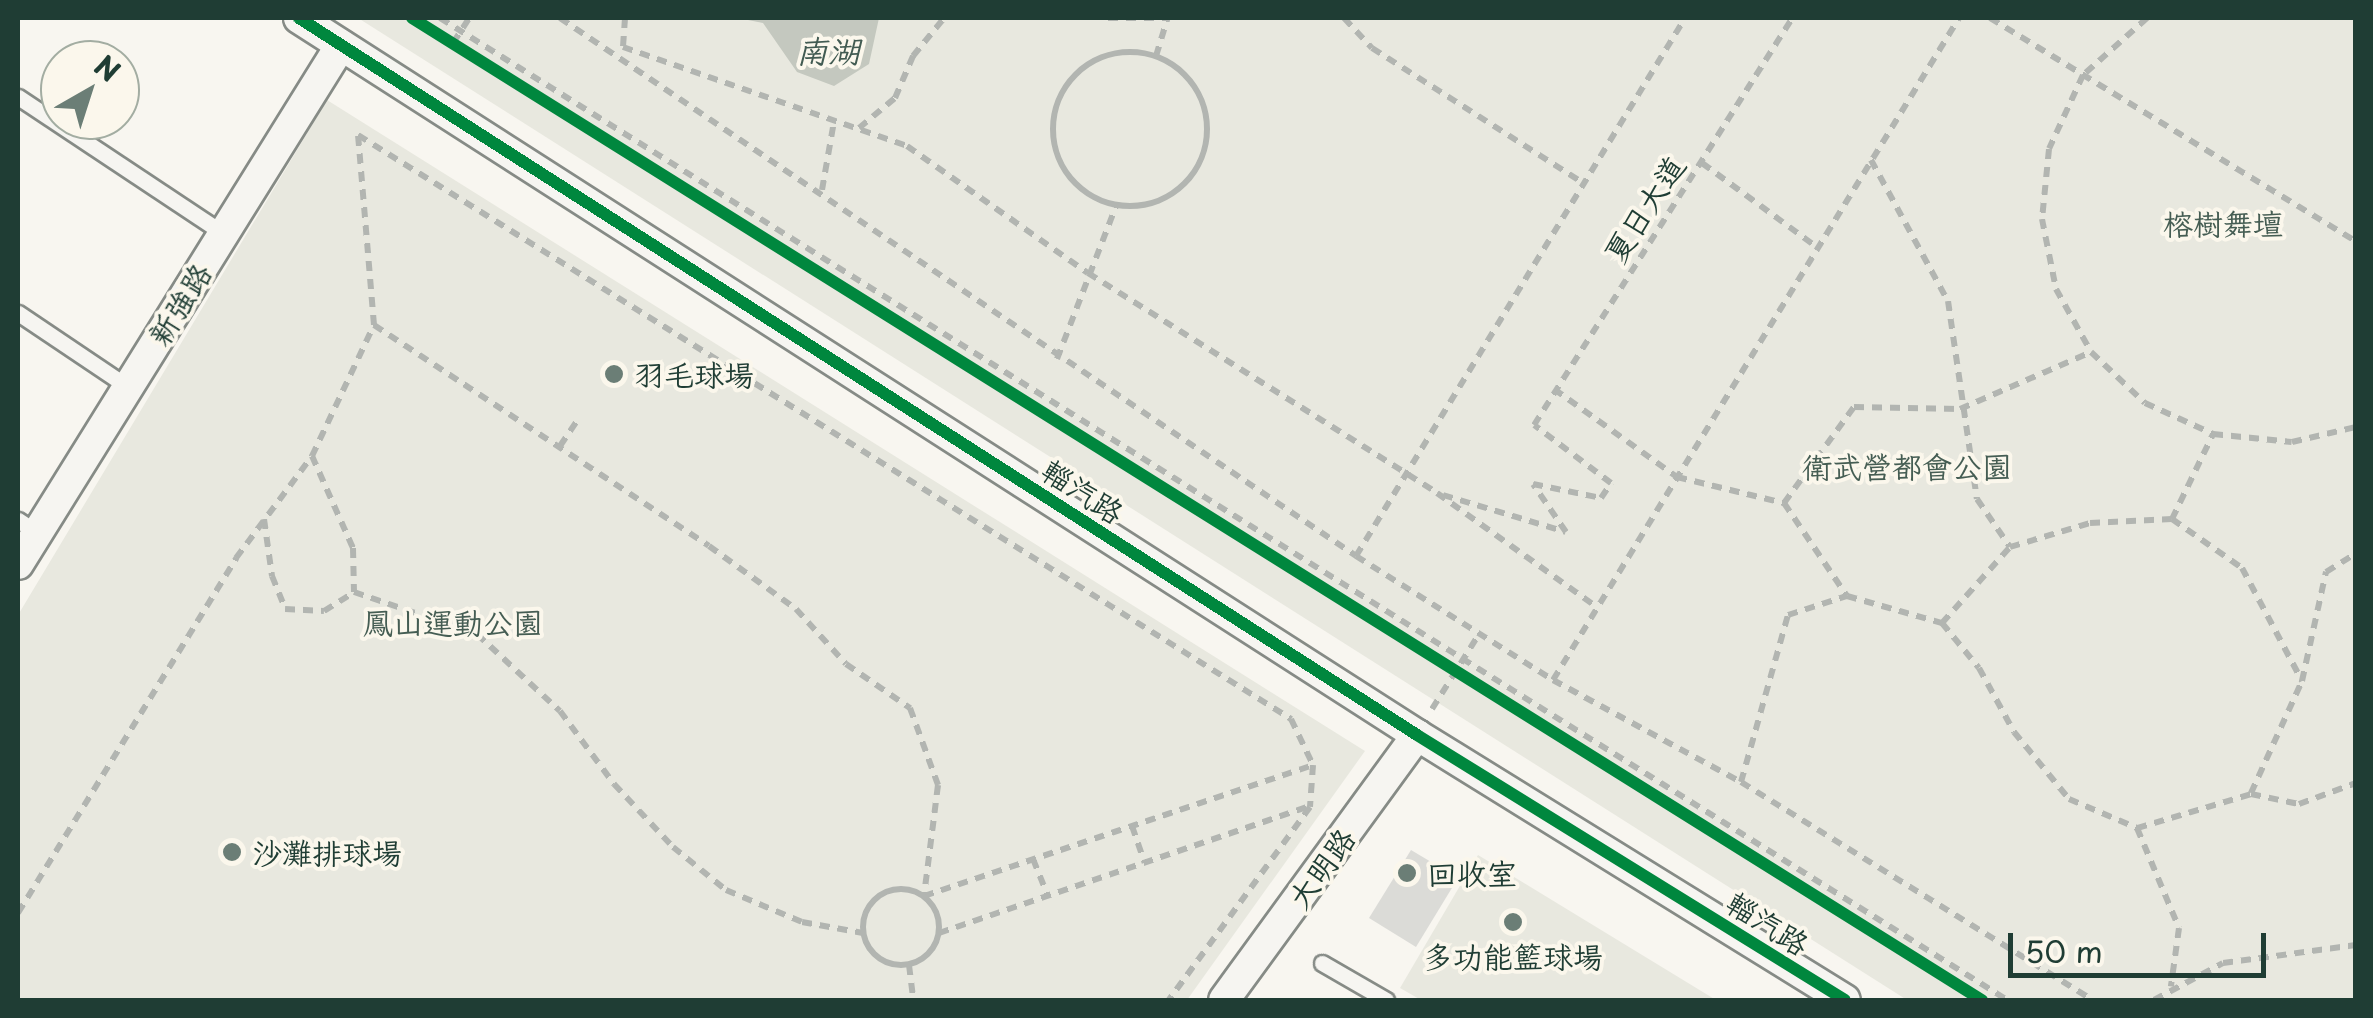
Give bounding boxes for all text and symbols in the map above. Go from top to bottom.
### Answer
water label: 南湖 [796,31,860,69]
north arrow [40,40,140,140]
text: N [86,44,130,92]
street label: 夏日大道 [1596,149,1692,269]
park label: 榕樹舞壇 [2163,205,2283,241]
street label: 新強路 [140,256,218,352]
place label: 羽毛球場 [634,356,754,392]
marker: 羽毛球場 [603,363,625,385]
park label: 衛武營都會公園 [1802,448,2012,484]
street label: 輜汽路 [1035,451,1131,531]
park label: 鳳山運動公園 [363,604,543,640]
street label: 大明路 [1280,821,1362,915]
place label: 沙灘排球場 [252,834,402,870]
marker: 沙灘排球場 [221,841,243,863]
place label: 回收室 [1427,855,1517,891]
marker: 回收室 [1396,862,1418,884]
street label: 輜汽路 [1720,884,1816,962]
marker: 多功能籃球場 [1502,911,1524,933]
scale bar [2013,913,2270,975]
text: 50 m [2025,928,2103,973]
place label: 多功能籃球場 [1423,938,1603,974]

